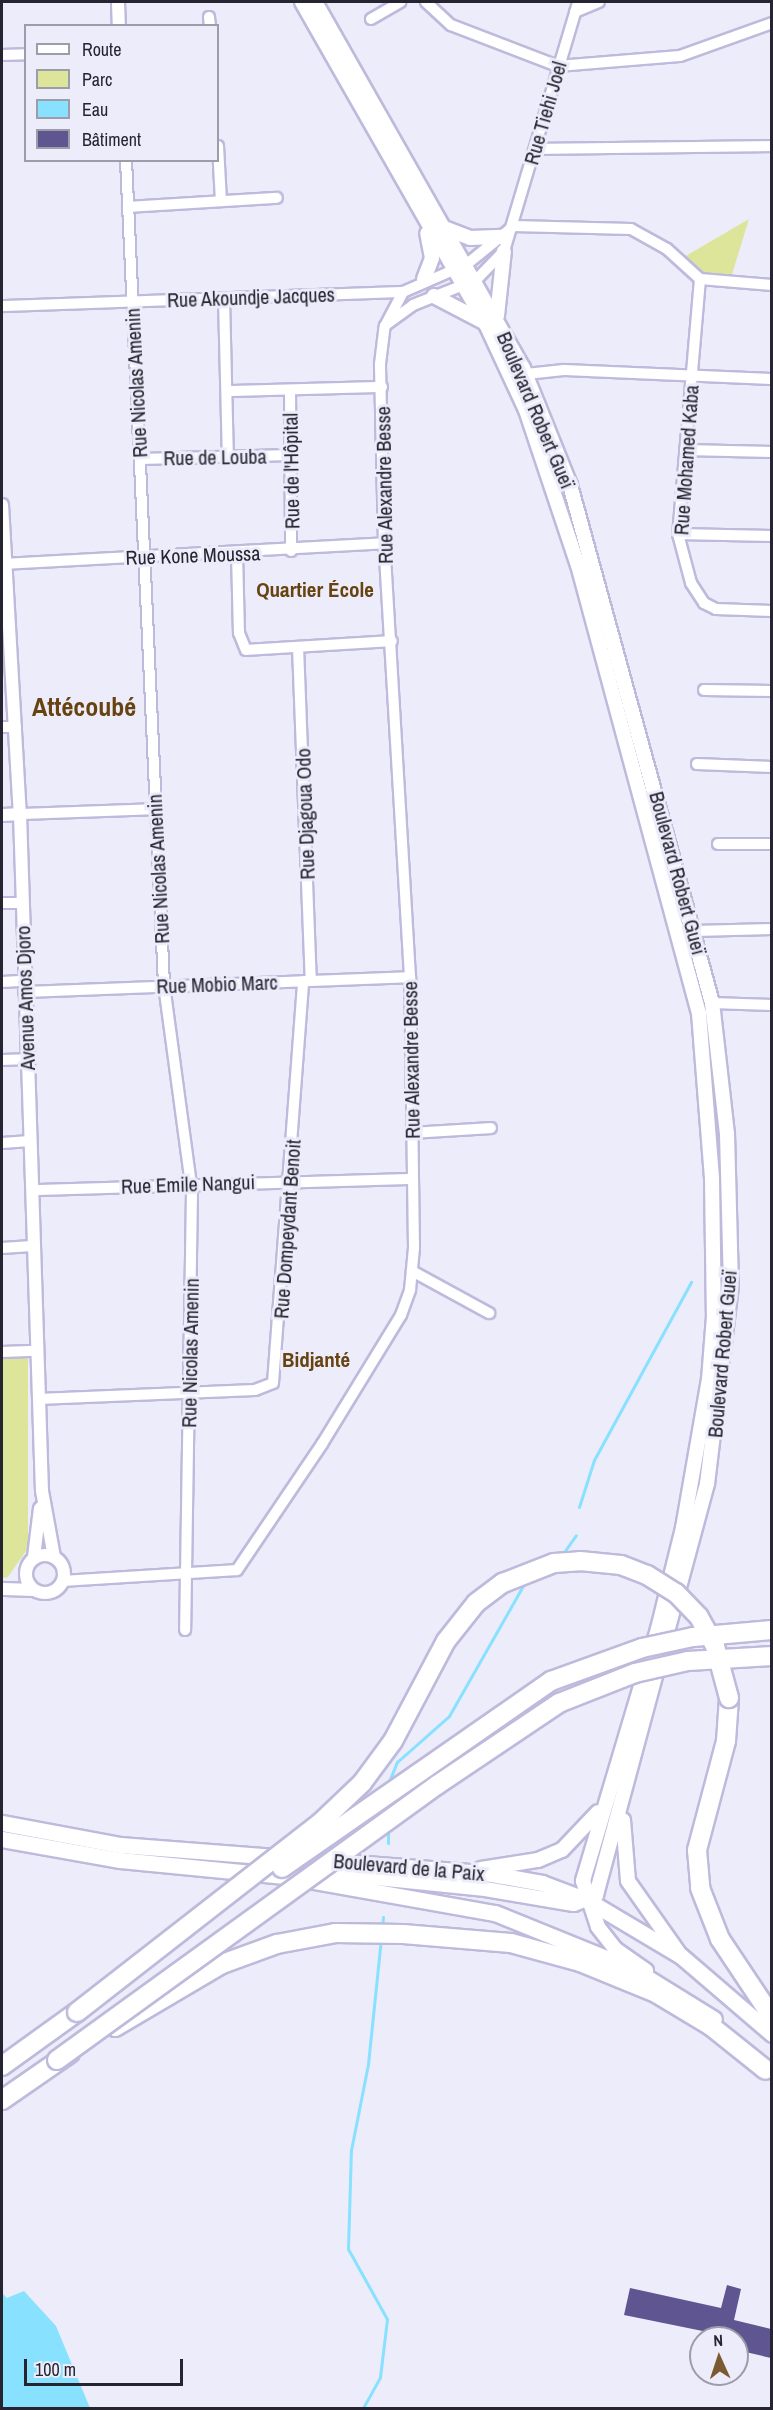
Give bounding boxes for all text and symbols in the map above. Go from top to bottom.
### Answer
legend [24,24,219,162]
text: Route [82,37,121,62]
street label: Rue Tiehi Joel [519,59,571,167]
text: Parc [82,67,112,92]
text: Eau [82,97,108,122]
text: Bâtiment [82,127,141,152]
street label: Rue Akoundje Jacques [166,282,336,312]
street label: Rue Nicolas Amenin [120,307,152,459]
street label: Boulevard Robert Gueï [492,328,580,492]
street label: Rue Mohamed Kaba [669,384,703,536]
street label: Rue Alexandre Besse [371,405,397,565]
street label: Rue de l'Hôpital [278,413,304,529]
street label: Rue de Louba [163,444,267,470]
street label: Rue Kone Moussa [125,541,261,569]
district label: Quartier École [256,577,374,603]
district label: Attécoubé [32,691,136,723]
street label: Rue Djagoua Odo [291,748,319,880]
street label: Boulevard Robert Gueï [645,789,711,957]
street label: Rue Nicolas Amenin [142,793,174,945]
street label: Avenue Amos Djoro [10,925,40,1071]
street label: Rue Mobio Marc [156,970,278,998]
street label: Rue Alexandre Besse [398,980,424,1140]
street label: Rue Dompeydant Benoit [269,1139,305,1319]
street label: Rue Emile Nangui [121,1170,255,1198]
street label: Boulevard Robert Gueï [703,1269,741,1439]
street label: Rue Nicolas Amenin [177,1278,203,1428]
district label: Bidjanté [282,1347,350,1373]
street label: Boulevard de la Paix [333,1848,485,1886]
north arrow [689,2326,749,2386]
text: N [713,2329,723,2351]
scale bar [27,2347,186,2385]
text: 100 m [35,2357,76,2382]

